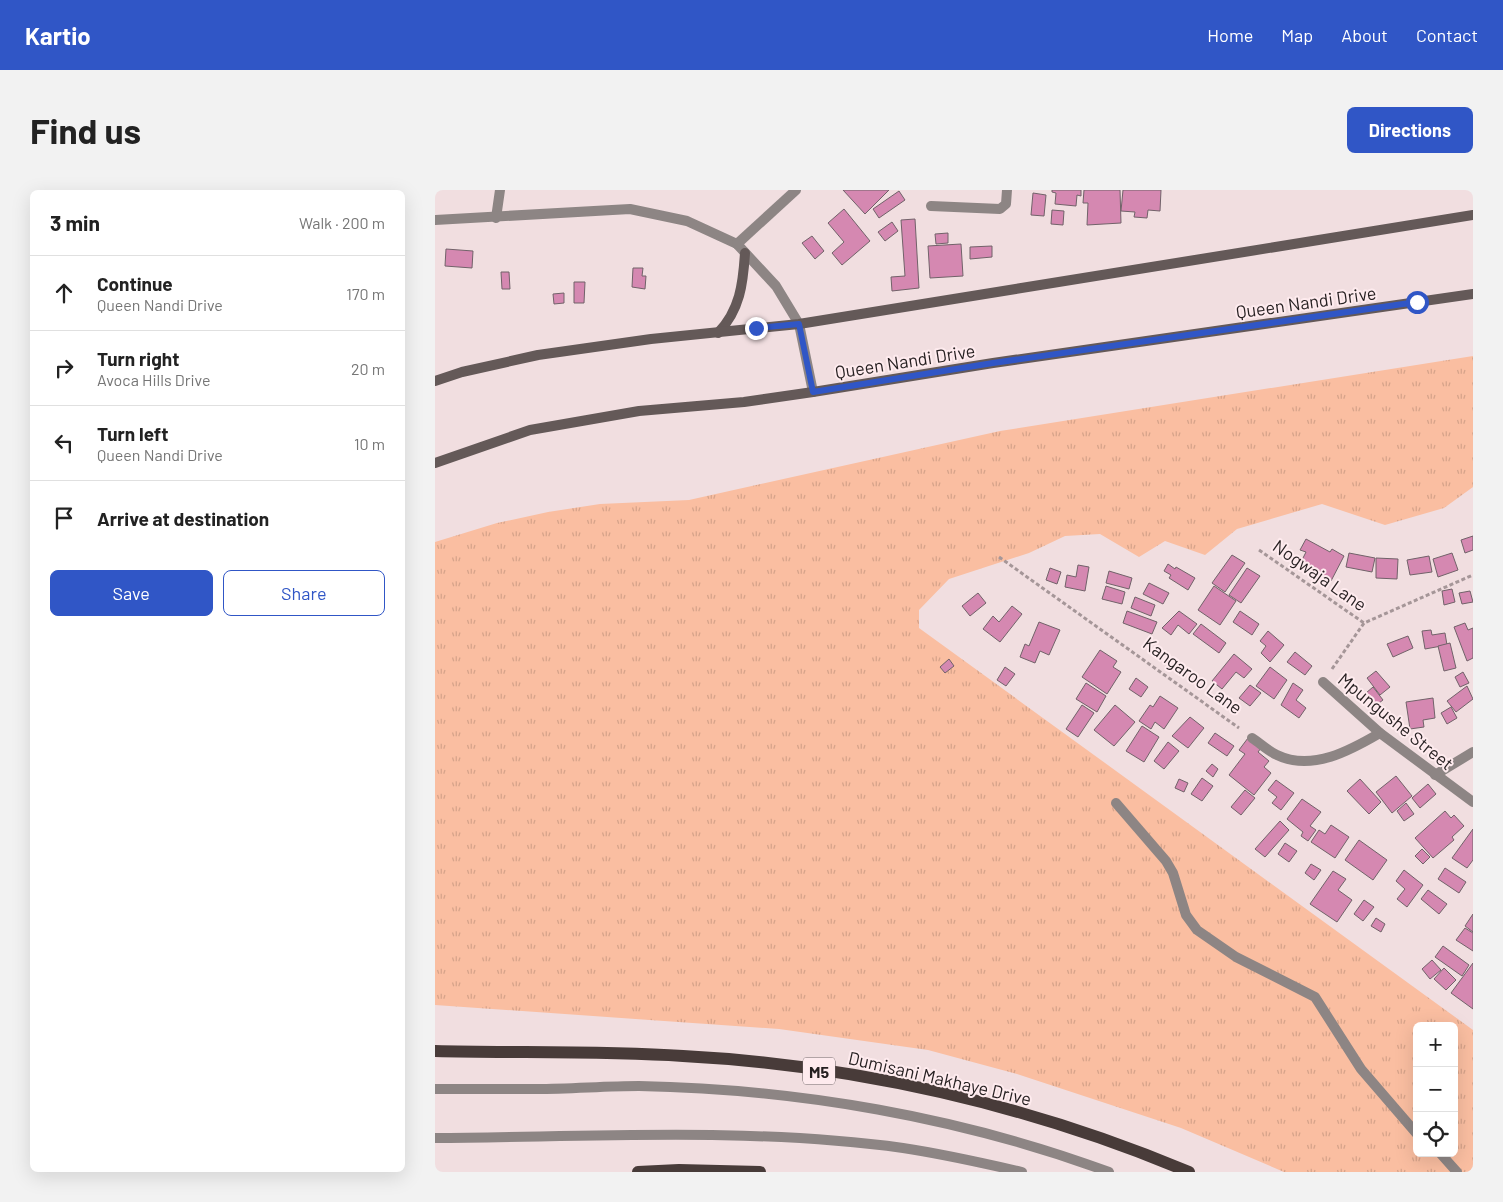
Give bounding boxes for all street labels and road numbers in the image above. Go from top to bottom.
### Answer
street label: Queen Nandi Drive [1234,281,1378,323]
street label: Queen Nandi Drive [833,339,977,383]
street label: Nogwaja Lane [1269,535,1371,615]
street label: Kangaroo Lane [1139,632,1247,718]
street label: Mpungushe Street [1334,668,1458,774]
street label: Dumisani Makhaye Drive [846,1046,1034,1110]
road number: M5 [803,1058,835,1084]

